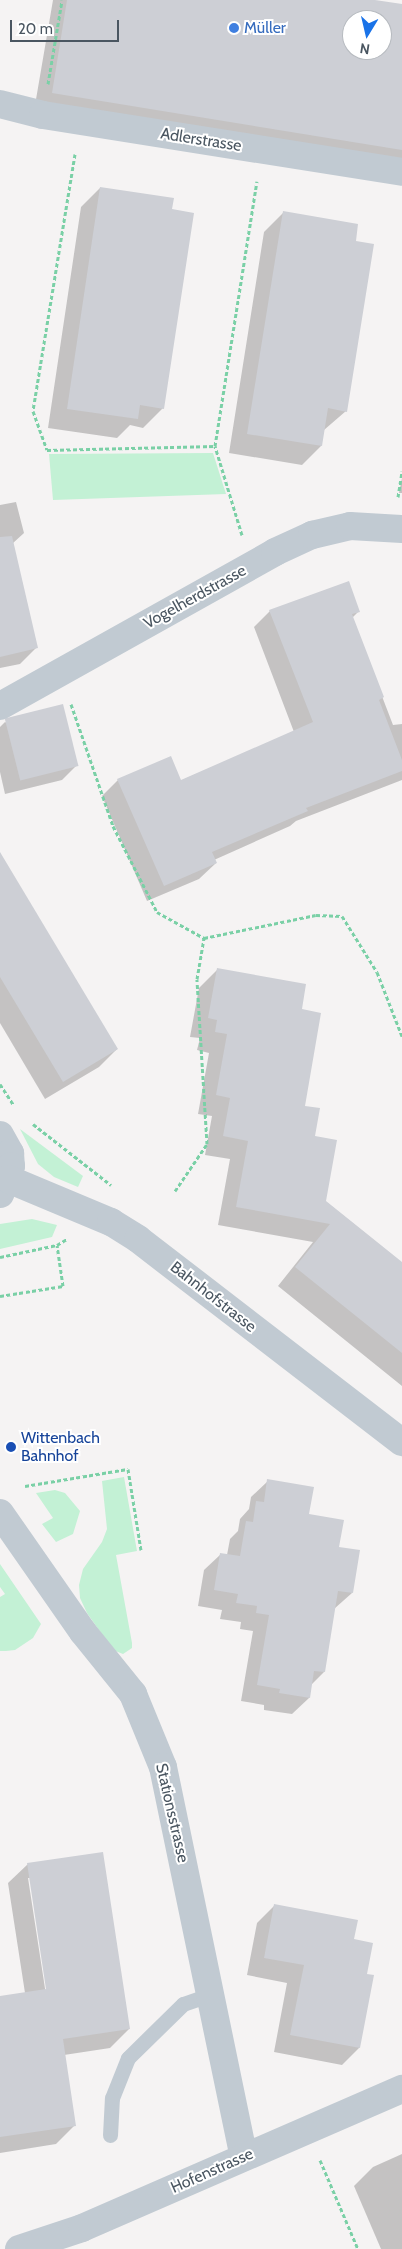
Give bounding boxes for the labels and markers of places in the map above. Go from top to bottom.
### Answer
place label: Müller [244,18,286,38]
marker: Müller [228,22,240,34]
place label: Wittenbach Bahnhof [21,1428,100,1466]
marker: Wittenbach Bahnhof [5,1441,17,1453]

